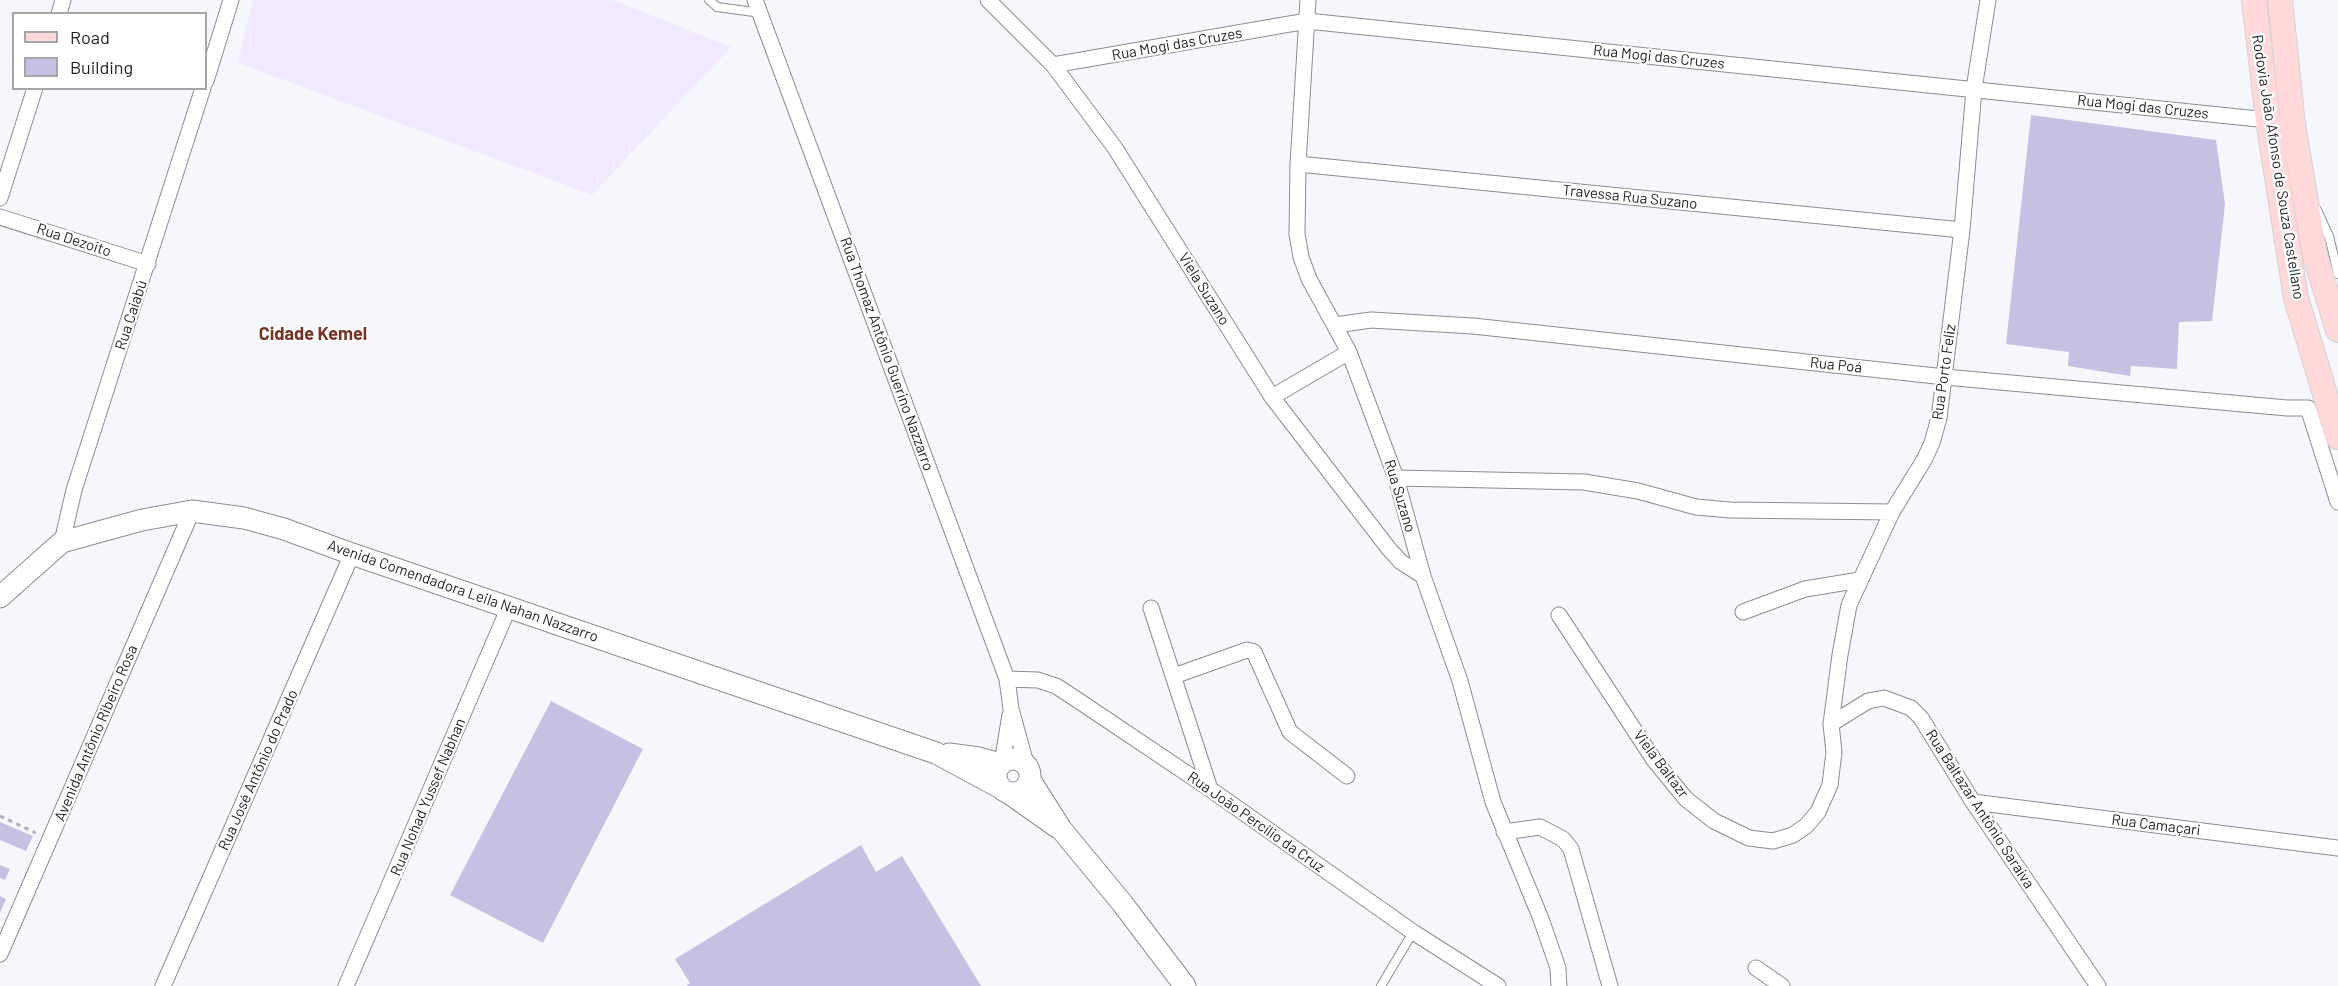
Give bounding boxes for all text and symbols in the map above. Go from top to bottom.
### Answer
legend [12,12,207,90]
street label: Rua Mogi das Cruzes [1110,24,1244,64]
text: Road [70,26,110,48]
street label: Rodovia João Afonso de Souza Castellano [2248,33,2308,301]
street label: Rua Mogi das Cruzes [1592,41,1726,73]
text: Building [70,56,133,78]
street label: Rua Mogi das Cruzes [2076,91,2210,123]
street label: Travessa Rua Suzano [1562,181,1698,213]
street label: Rua Dezoito [34,220,114,260]
street label: Rua Thomaz Antônio Guerino Nazzarro [836,235,938,473]
street label: Viela Suzano [1175,249,1233,329]
street label: Rua Caiabú [111,278,151,352]
district label: Cidade Kemel [259,323,367,345]
street label: Rua Porto Feliz [1928,323,1960,421]
street label: Rua Poá [1809,353,1863,377]
street label: Rua Suzano [1380,457,1420,535]
street label: Avenida Comendadora Leila Nahan Nazzarro [325,536,601,646]
street label: Avenida Antônio Ribeiro Rosa [51,642,141,824]
street label: Rua José Antônio do Prado [214,687,302,853]
street label: Rua Nohad Yussef Nabhan [387,715,469,879]
street label: Viela Baltazr [1630,726,1692,802]
street label: Rua Baltazar Antônio Saraiva [1922,726,2038,892]
street label: Rua João Percílio da Cruz [1184,768,1328,876]
street label: Rua Camaçari [2111,811,2201,839]

